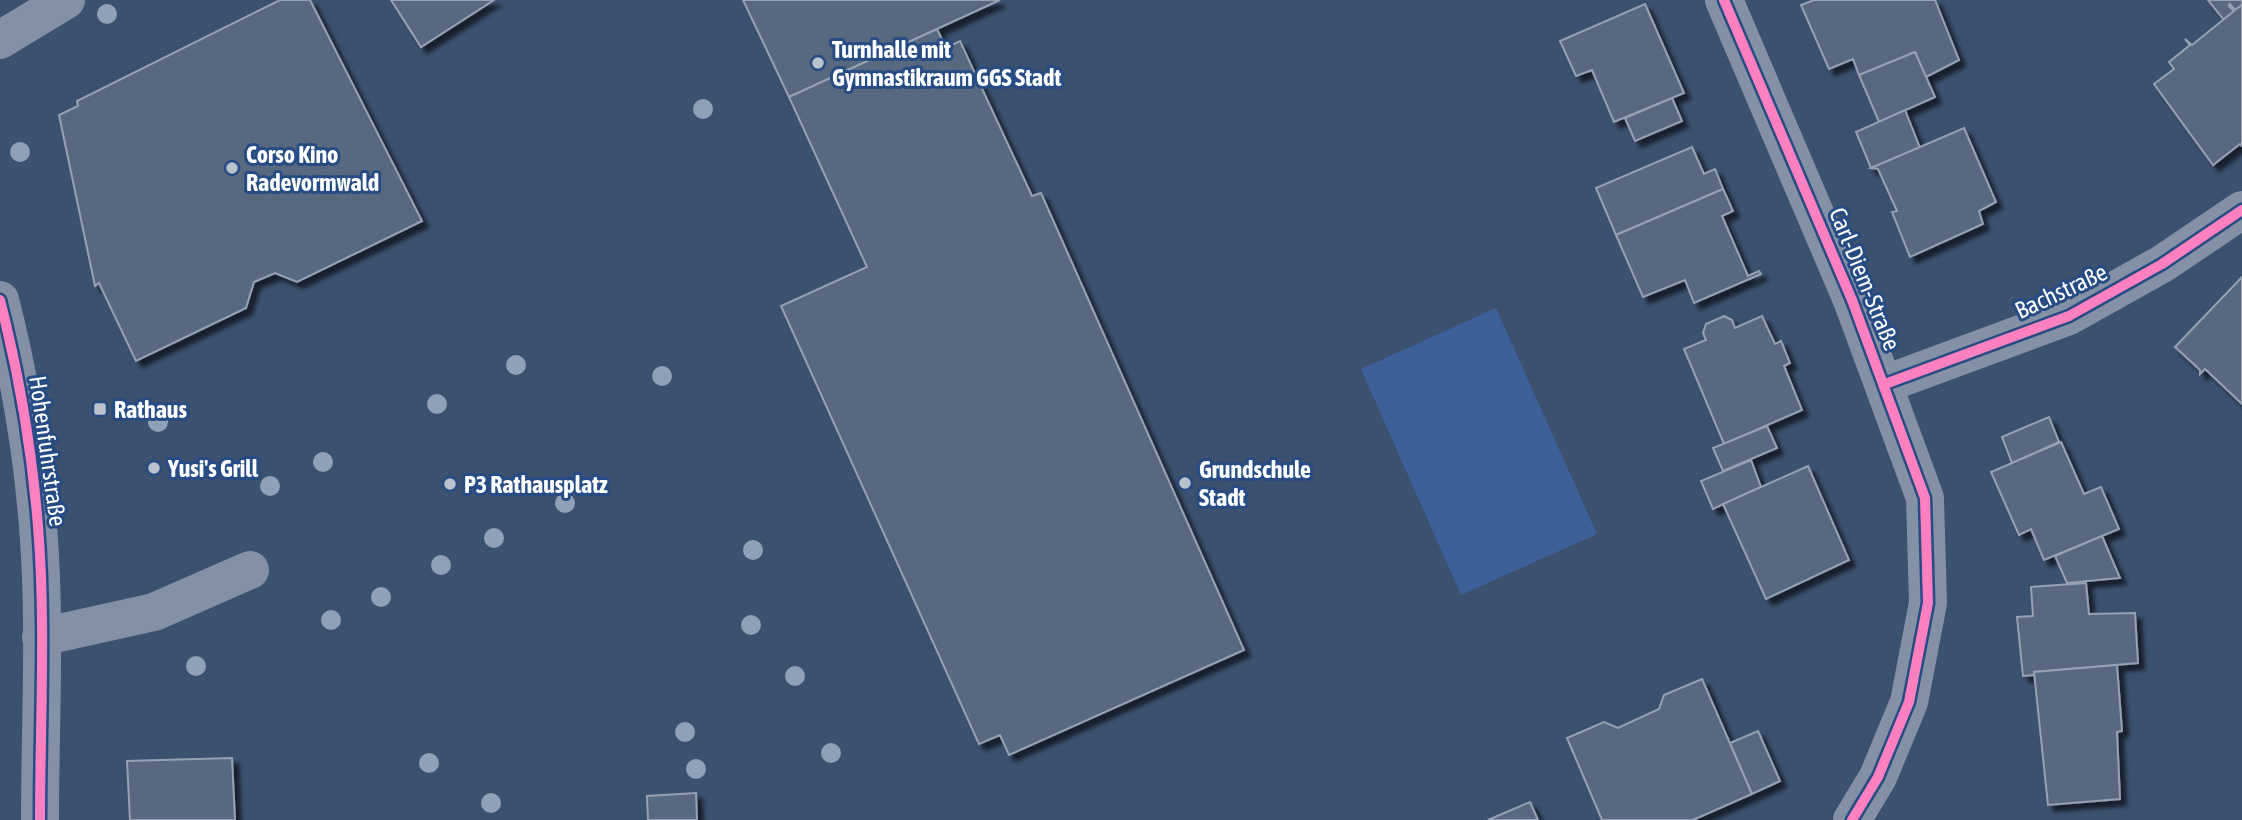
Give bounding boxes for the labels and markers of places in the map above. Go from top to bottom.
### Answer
place label: Turnhalle mit Gymnastikraum GGS Stadt [832,36,1061,91]
marker: Turnhalle mit Gymnastikraum GGS Stadt [810,55,826,71]
place label: Corso Kino Radevormwald [246,141,379,196]
marker: Corso Kino Radevormwald [224,160,240,176]
place label: Rathaus [114,396,187,423]
marker: Rathaus [92,401,108,417]
place label: Yusi's Grill [167,455,259,482]
place label: Grundschule Stadt [1199,456,1311,511]
marker: Yusi's Grill [146,460,162,476]
place label: P3 Rathausplatz [464,471,608,498]
marker: Grundschule Stadt [1177,475,1193,491]
marker: P3 Rathausplatz [442,476,458,492]

